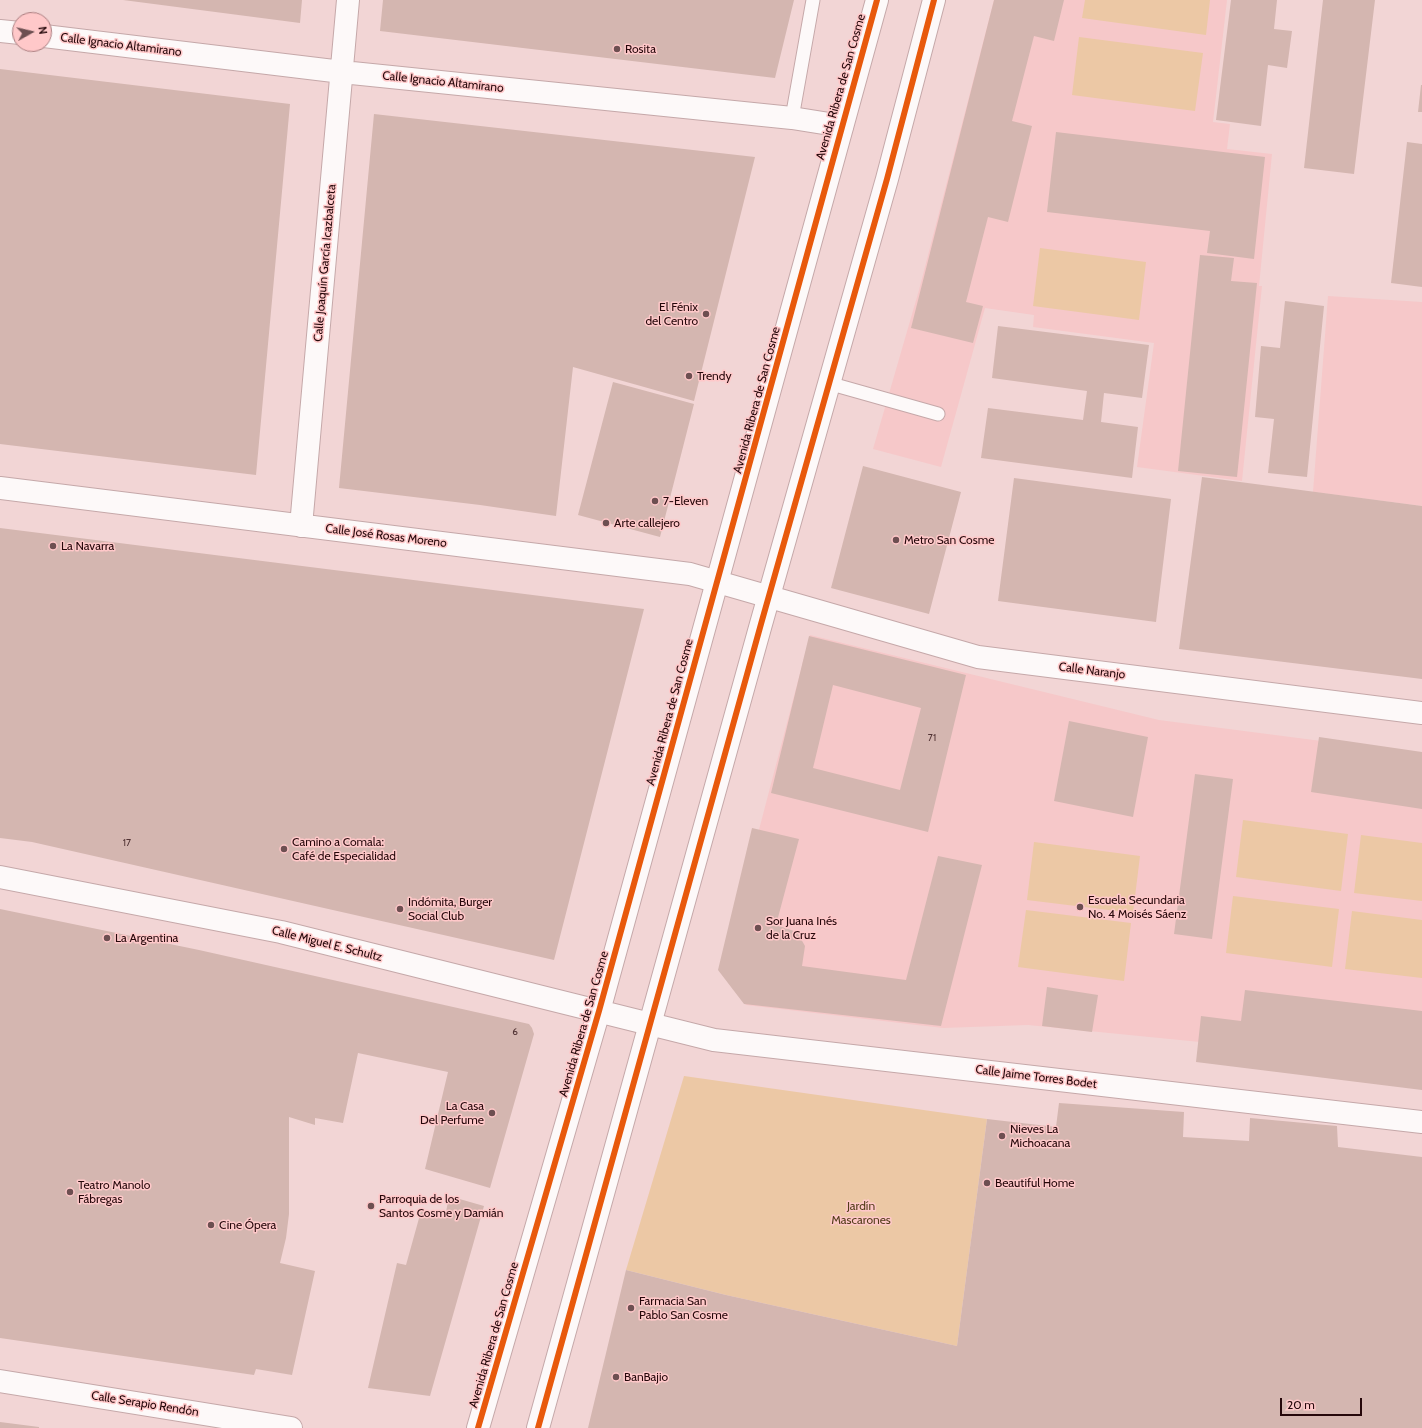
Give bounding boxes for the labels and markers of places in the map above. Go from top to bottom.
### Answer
place label: Rosita [625,42,656,56]
marker: Rosita [612,44,622,54]
place label: El Fénix del Centro [645,300,698,328]
marker: El Fénix del Centro [701,309,711,319]
place label: Trendy [697,369,732,383]
marker: Trendy [684,371,694,381]
place label: 7-Eleven [663,494,708,508]
marker: 7-Eleven [650,496,660,506]
place label: Arte callejero [614,516,680,530]
marker: Arte callejero [601,518,611,528]
place label: Metro San Cosme [904,533,994,547]
marker: Metro San Cosme [891,535,901,545]
place label: La Navarra [61,539,114,553]
marker: La Navarra [48,541,58,551]
place label: Camino a Comala: Café de Especialidad [292,835,396,863]
marker: Camino a Comala: Café de Especialidad [279,844,289,854]
place label: Escuela Secundaria No. 4 Moisés Sáenz [1088,893,1187,921]
place label: Indómita, Burger Social Club [408,895,492,923]
marker: Escuela Secundaria No. 4 Moisés Sáenz [1075,902,1085,912]
marker: Indómita, Burger Social Club [395,904,405,914]
place label: Sor Juana Inés de la Cruz [766,914,837,942]
marker: Sor Juana Inés de la Cruz [753,923,763,933]
place label: La Argentina [115,931,178,945]
marker: La Argentina [102,933,112,943]
place label: La Casa Del Perfume [420,1099,484,1127]
marker: La Casa Del Perfume [487,1108,497,1118]
place label: Nieves La Michoacana [1010,1122,1070,1150]
marker: Nieves La Michoacana [997,1131,1007,1141]
place label: Beautiful Home [995,1176,1074,1190]
place label: Teatro Manolo Fábregas [78,1178,150,1206]
marker: Beautiful Home [982,1178,992,1188]
marker: Teatro Manolo Fábregas [65,1187,75,1197]
place label: Parroquia de los Santos Cosme y Damián [379,1192,503,1220]
marker: Parroquia de los Santos Cosme y Damián [366,1201,376,1211]
place label: Cine Ópera [219,1218,276,1232]
marker: Cine Ópera [206,1220,216,1230]
place label: Farmacia San Pablo San Cosme [639,1294,728,1322]
marker: Farmacia San Pablo San Cosme [626,1303,636,1313]
place label: BanBajio [624,1370,668,1384]
marker: BanBajio [611,1372,621,1382]

